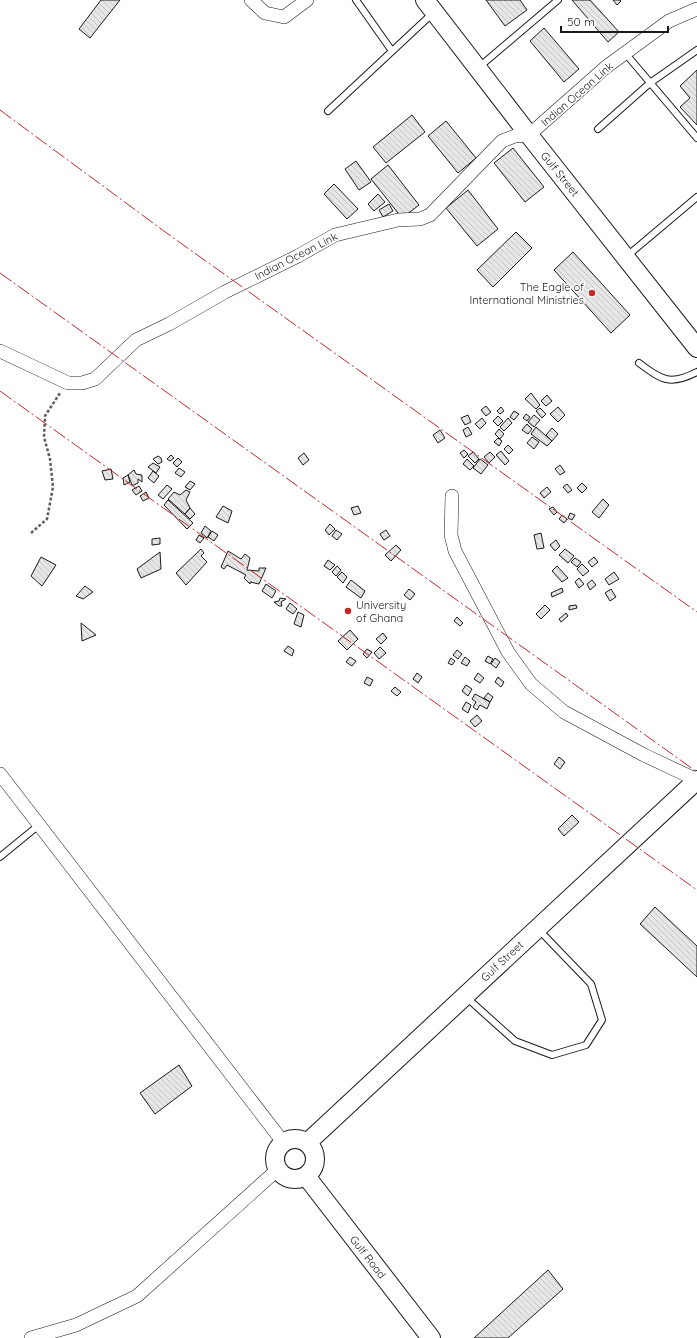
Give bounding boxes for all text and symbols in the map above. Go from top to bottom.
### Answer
scale bar [561,8,668,34]
text: 50 m [567,14,595,29]
street label: Indian Ocean Link [538,59,616,129]
street label: Gulf Street [538,149,582,199]
street label: Indian Ocean Link [252,229,340,283]
place label: The Eagle of International Ministries [469,280,584,307]
marker: The Eagle of International Ministries [587,288,597,298]
place label: University of Ghana [356,598,406,625]
marker: University of Ghana [343,606,353,616]
street label: Gulf Street [478,937,527,984]
street label: Gulf Road [347,1233,389,1281]

